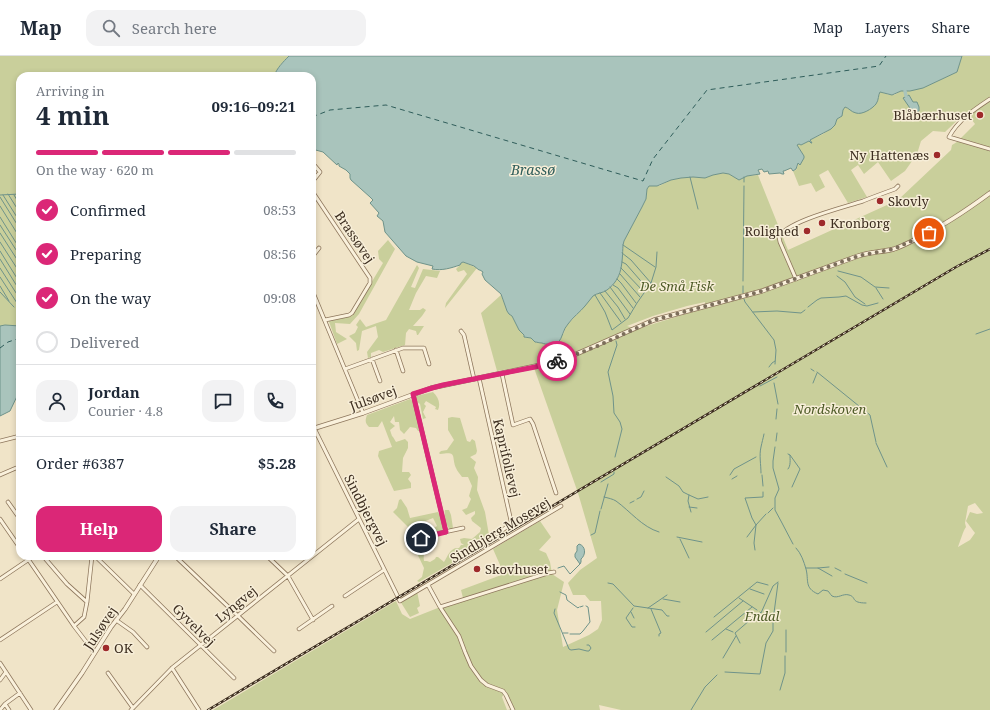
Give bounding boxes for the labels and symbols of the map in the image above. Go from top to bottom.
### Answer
place label: Blåbærhuset [893,106,972,124]
marker: Blåbærhuset [975,110,985,120]
place label: Ny Hattenæs [849,146,929,164]
marker: Ny Hattenæs [932,150,942,160]
water label: Brassø [510,160,556,179]
place label: Skovly [888,192,929,210]
marker: Skovly [875,196,885,206]
street label: Brassøvej [331,207,379,267]
place label: Kronborg [830,214,890,232]
pin [912,216,946,250]
marker: Kronborg [817,218,827,228]
place label: Rolighed [745,222,799,240]
marker: Rolighed [802,226,812,236]
park label: De Små Fisk [639,277,715,295]
courier [537,341,577,381]
street label: Julsøvej [346,381,399,415]
park label: Nordskoven [793,400,866,418]
street label: Kaprifolievej [489,417,525,499]
street label: Sindbjergvej [340,471,392,549]
street label: Sindbjerg Mosevej [447,493,553,567]
pin [404,521,438,555]
place label: Skovhuset [485,560,549,578]
marker: Skovhuset [472,564,482,574]
street label: Lyngvej [211,582,261,626]
street label: Gyvelvej [169,600,219,650]
street label: Julsøvej [78,603,121,654]
park label: Endal [744,607,779,625]
place label: OK [114,639,134,657]
marker: OK [101,643,111,653]

